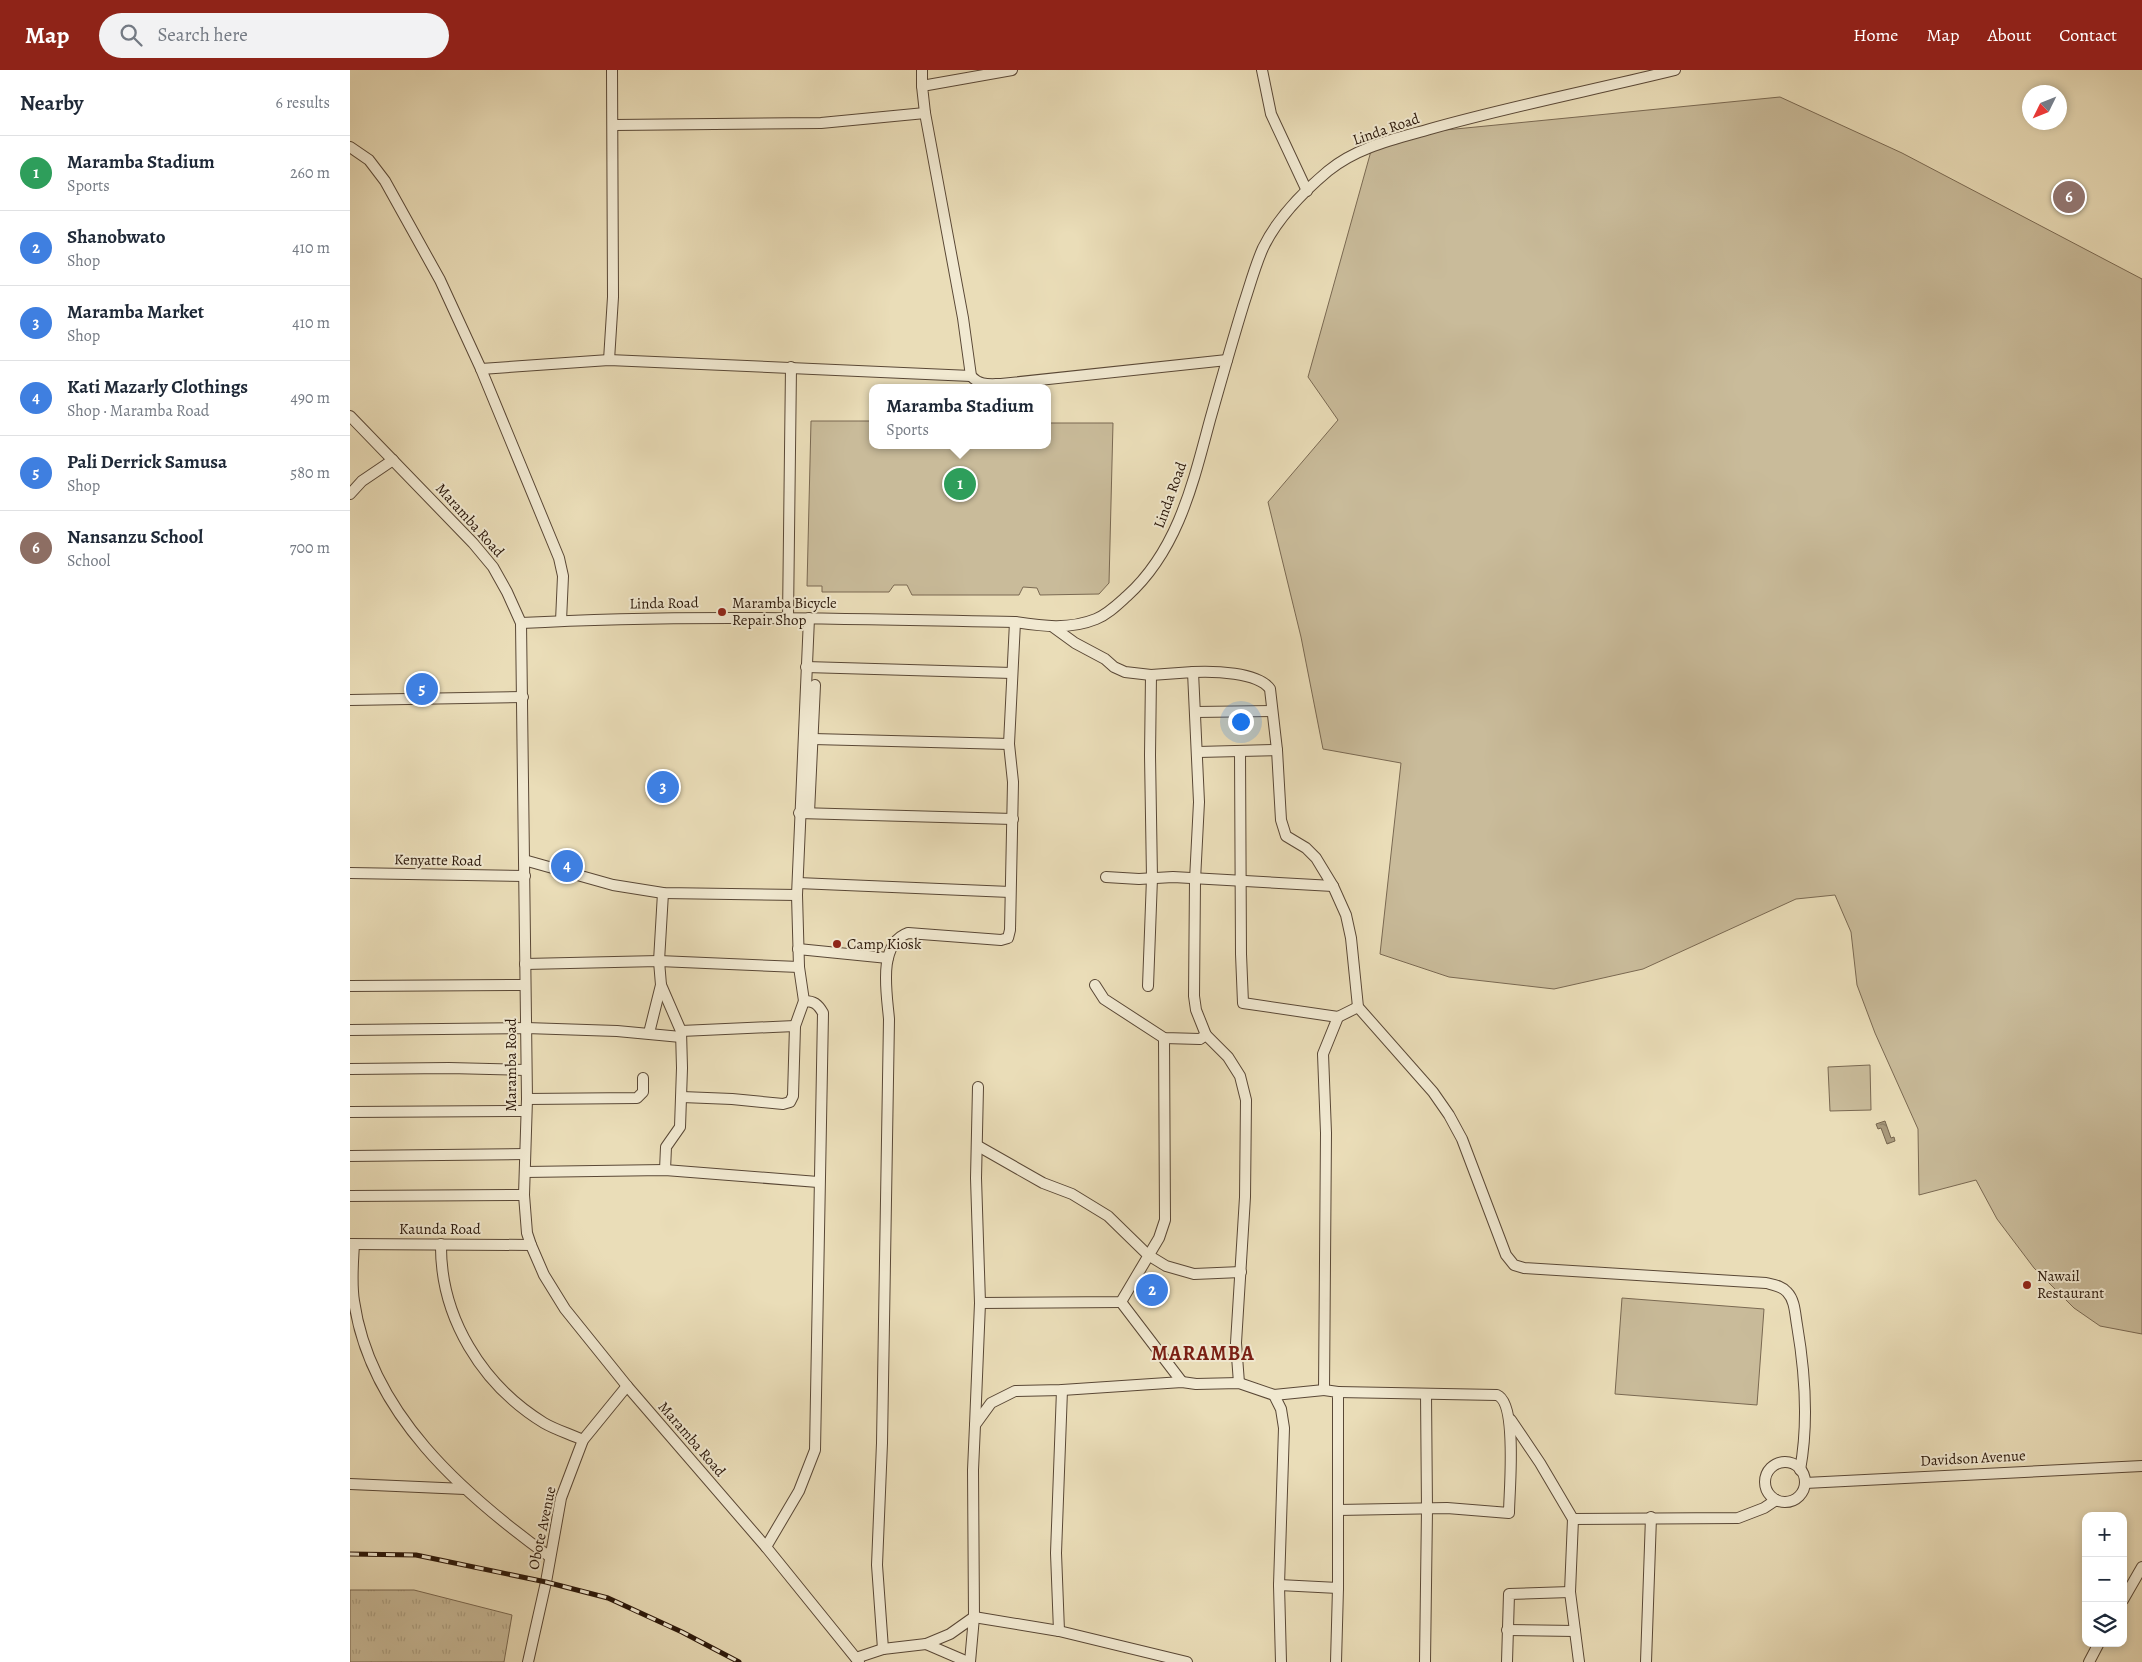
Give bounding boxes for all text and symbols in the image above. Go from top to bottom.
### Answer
search box [99,13,449,58]
text: Map [25,19,69,51]
icon: search [117,21,145,49]
text: Search here [157,22,248,48]
text: Home [1853,23,1898,47]
text: Map [1926,23,1959,47]
text: About [1987,23,2031,47]
text: Contact [2059,23,2117,47]
north arrow [2022,85,2067,130]
text: Nearby [20,89,83,117]
text: 6 results [276,92,330,114]
street label: Linda Road [1350,108,1423,150]
text: Maramba Stadium [67,149,215,175]
text: 1 [33,162,39,184]
text: 260 m [290,162,330,184]
text: Sports [67,175,110,197]
pin: 6 [2053,178,2085,216]
text: Shanobwato [67,224,166,250]
text: 2 [32,237,40,259]
text: 410 m [292,237,330,259]
text: Shop [67,250,100,272]
text: Maramba Market [67,299,204,325]
text: 3 [33,312,39,334]
text: 410 m [292,312,330,334]
text: Shop [67,325,100,347]
text: Kati Mazarly Clothings [67,374,248,400]
popup [869,384,1051,449]
text: 4 [32,387,40,409]
text: 490 m [290,387,330,409]
text: Maramba Stadium [886,393,1034,419]
text: Shop · Maramba Road [67,400,209,422]
text: Sports [886,419,929,441]
text: Pali Derrick Samusa [67,449,227,475]
street label: Linda Road [1149,458,1192,531]
text: 5 [33,462,39,484]
text: 580 m [290,462,330,484]
pin: 1 [944,465,976,503]
text: Shop [67,475,100,497]
street label: Maramba Road [431,479,509,562]
text: Nansanzu School [67,524,203,550]
text: 6 [32,537,40,559]
text: 700 m [290,537,330,559]
text: School [67,550,110,572]
street label: Linda Road [629,592,700,614]
place label: Maramba Bicycle Repair Shop [732,593,837,630]
marker: Maramba Bicycle Repair Shop [716,606,728,618]
pin: 5 [406,670,438,708]
your location [1228,709,1254,735]
pin: 3 [647,768,679,806]
pin: 4 [551,847,583,885]
street label: Kenyatte Road [394,849,483,871]
place label: Camp Kiosk [847,934,922,954]
marker: Camp Kiosk [831,938,843,950]
street label: Maramba Road [501,1017,521,1112]
street label: Kaunda Road [399,1219,482,1239]
place label: Nawail Restaurant [2037,1266,2104,1303]
pin: 2 [1136,1271,1168,1309]
marker: Nawail Restaurant [2021,1279,2033,1291]
district label: MARAMBA [1151,1340,1255,1367]
street label: Maramba Road [654,1397,731,1482]
street label: Davidson Avenue [1920,1445,2027,1471]
street label: Obote Avenue [523,1484,561,1572]
map controls [2082,1512,2127,1647]
button: + [2082,1512,2127,1557]
button: − [2082,1557,2127,1602]
button: layers [2082,1602,2127,1647]

